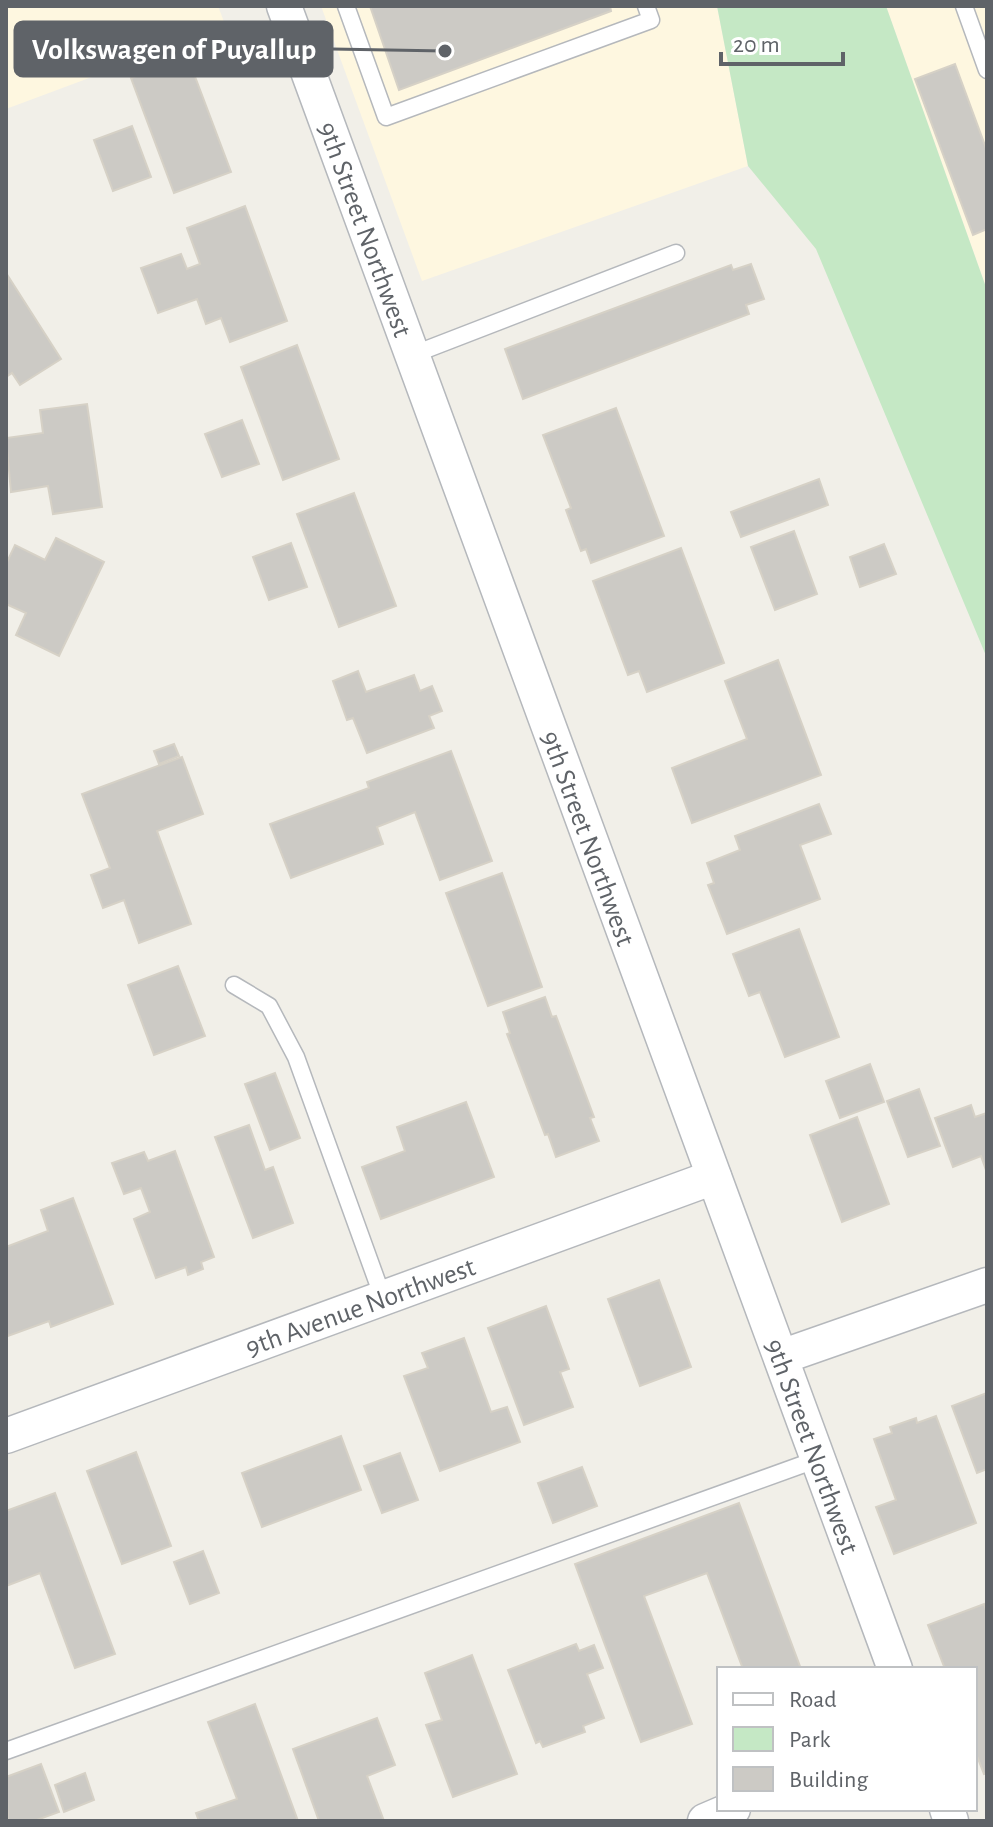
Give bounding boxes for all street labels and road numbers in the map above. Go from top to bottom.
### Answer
street label: 9th Street Northwest [312,118,416,341]
street label: 9th Street Northwest [535,727,639,950]
street label: 9th Avenue Northwest [242,1253,479,1362]
street label: 9th Street Northwest [759,1335,863,1558]

